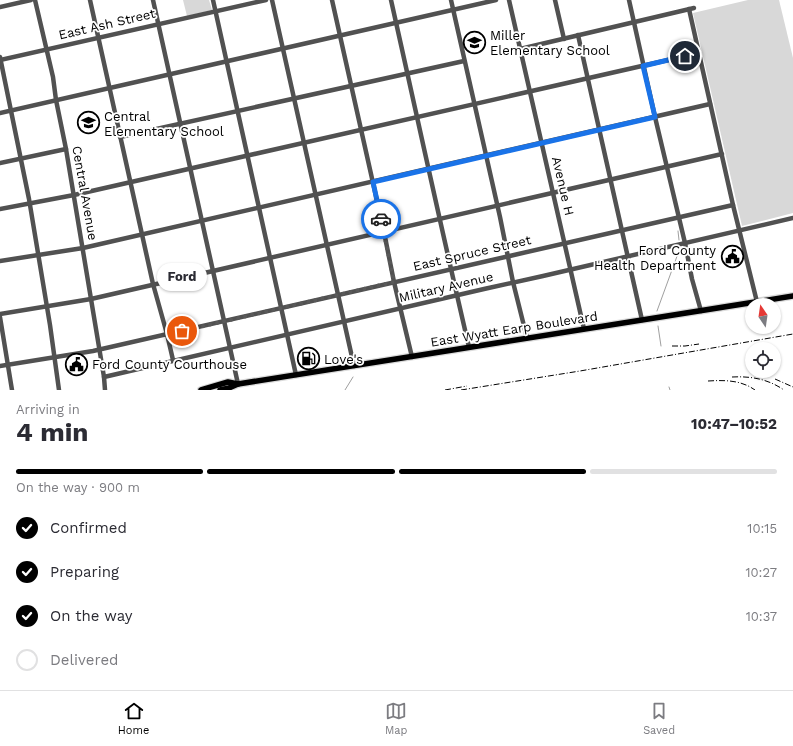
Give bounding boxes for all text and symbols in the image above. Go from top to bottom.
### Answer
street label: East Ash Street [57,5,157,42]
place label: Miller Elementary School [490,28,610,58]
school or university icon: Miller Elementary School [462,29,488,55]
pin [668,39,702,73]
icon: home [674,45,696,67]
place label: Central Elementary School [104,109,224,139]
school or university icon: Central Elementary School [76,110,102,136]
street label: Central Avenue [69,145,101,241]
street label: Avenue H [549,155,577,217]
courier [361,199,401,239]
icon: car [370,208,392,230]
street label: East Spruce Street [412,232,533,274]
place label: Ford County Health Department [594,243,717,273]
public building icon: Ford County Health Department [719,244,745,270]
callout: Ford [157,263,207,291]
text: Ford [168,269,196,284]
street label: Military Avenue [397,269,495,305]
north arrow [745,298,781,334]
map controls [745,298,781,378]
street label: East Wyatt Earp Boulevard [429,308,599,350]
pin [165,314,199,348]
icon: bag [171,320,193,342]
button: locate [745,342,781,378]
fuel station icon: Love's [296,346,322,372]
public building icon: Ford County Courthouse [64,351,90,377]
place label: Love's [324,352,363,367]
place label: Ford County Courthouse [92,357,247,372]
text: Arriving in [16,402,80,417]
text: 10:47–10:52 [691,415,777,433]
text: 4 min [16,417,88,447]
text: On the way · 900 m [16,480,140,495]
icon: check [16,517,38,539]
text: Confirmed [50,519,127,537]
text: 10:15 [747,521,777,536]
icon: check [16,561,38,583]
text: Preparing [50,563,119,581]
text: 10:27 [745,565,777,580]
icon: check [16,605,38,627]
text: On the way [50,607,132,625]
text: 10:37 [746,609,777,624]
text: Delivered [50,651,118,669]
tab: Home [118,700,149,737]
tab: Map [385,700,407,737]
tab: Saved [643,700,675,737]

